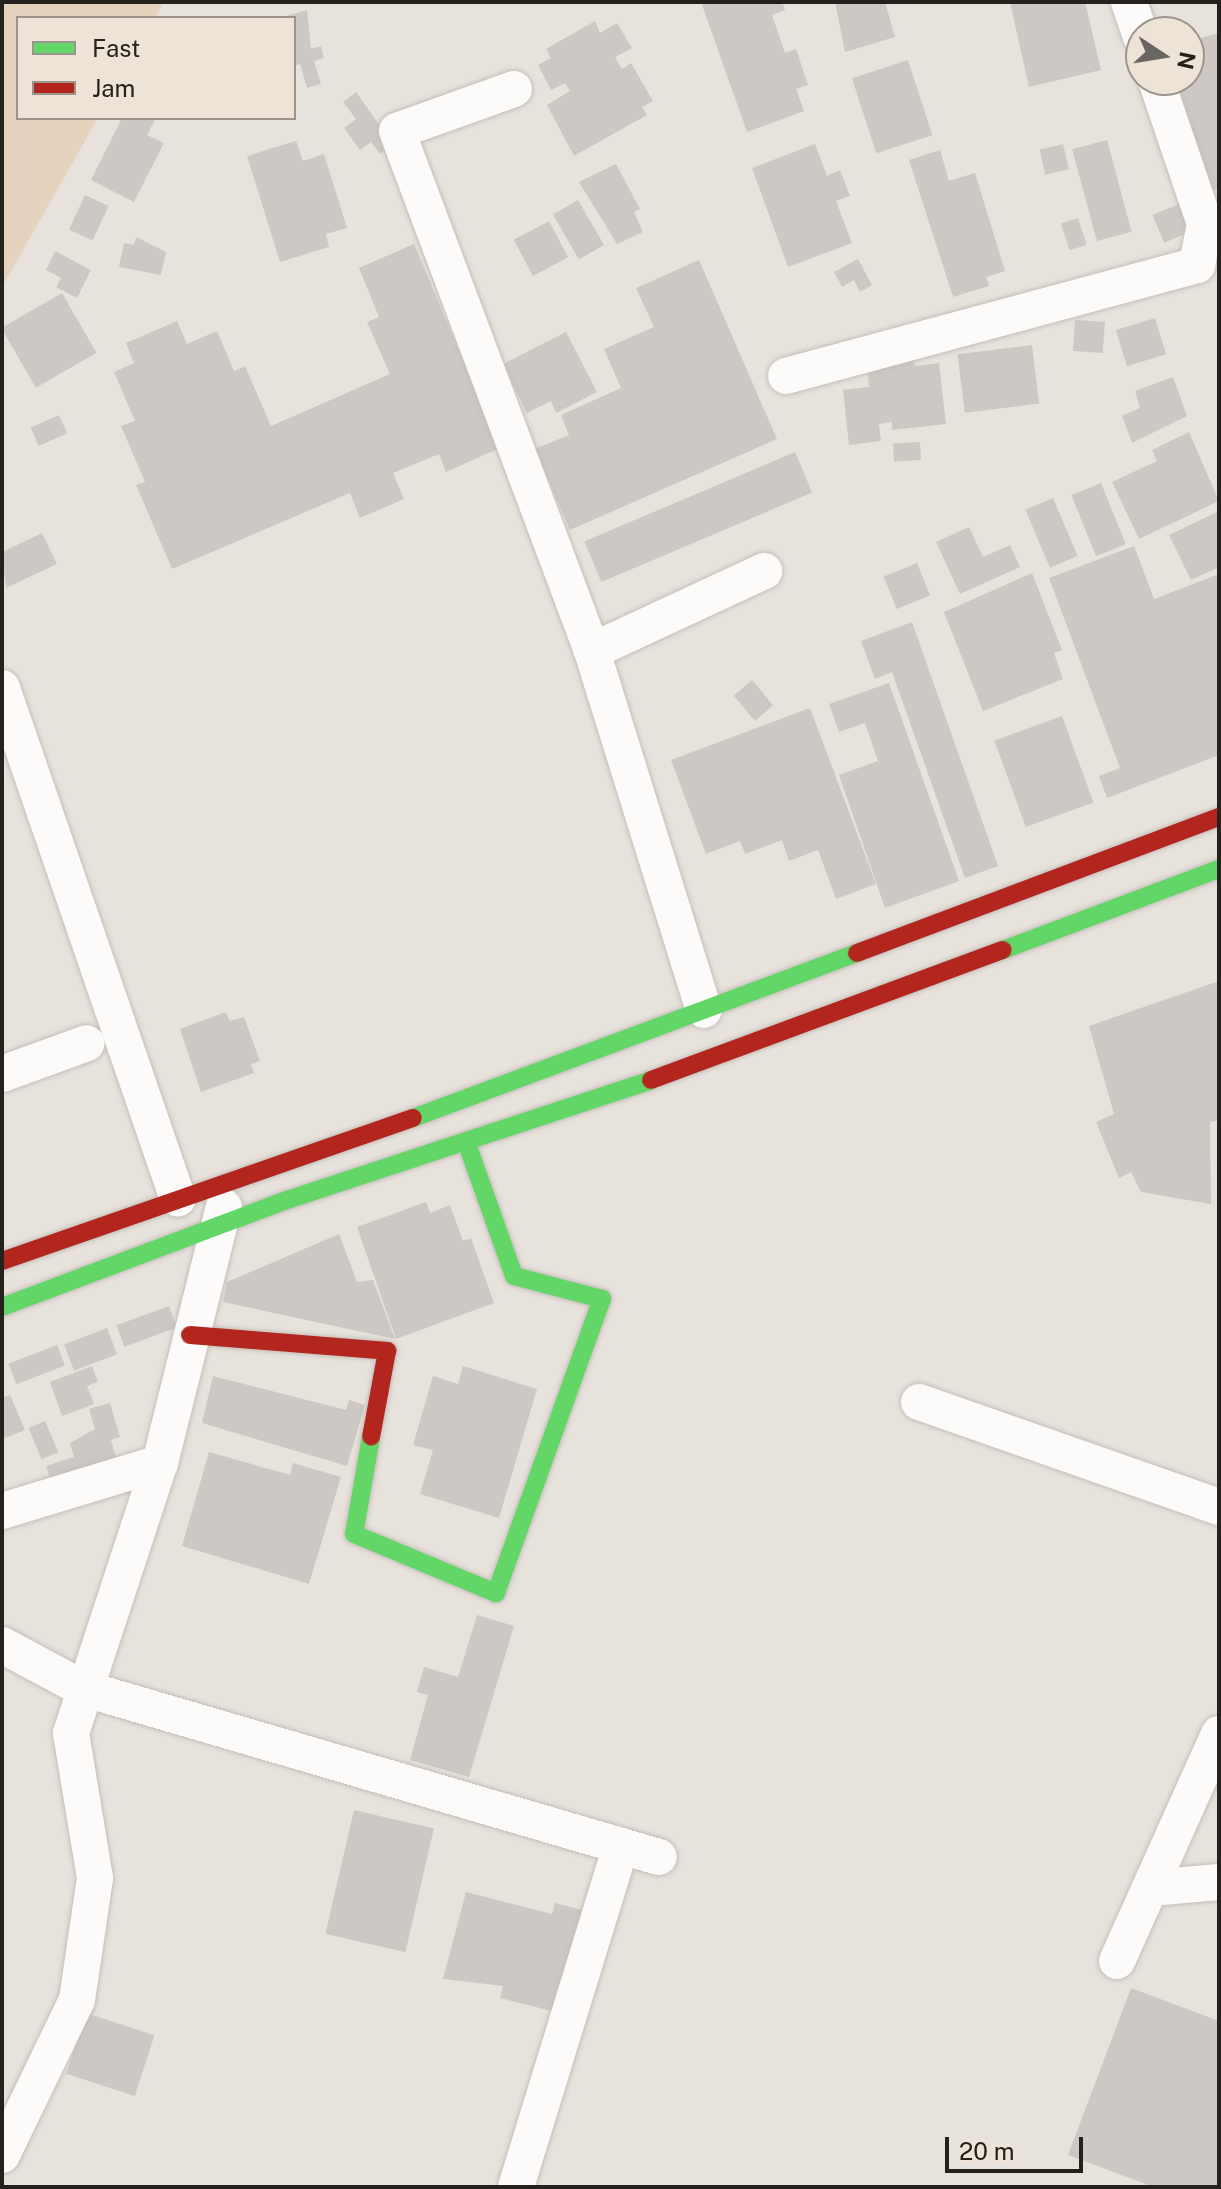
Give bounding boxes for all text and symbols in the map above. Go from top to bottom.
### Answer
legend [16,16,296,120]
north arrow [1125,16,1205,96]
text: Fast [92,34,140,62]
text: N [1172,49,1201,72]
text: Jam [92,74,135,102]
scale bar [949,2121,1087,2171]
text: 20 m [959,2137,1015,2165]

